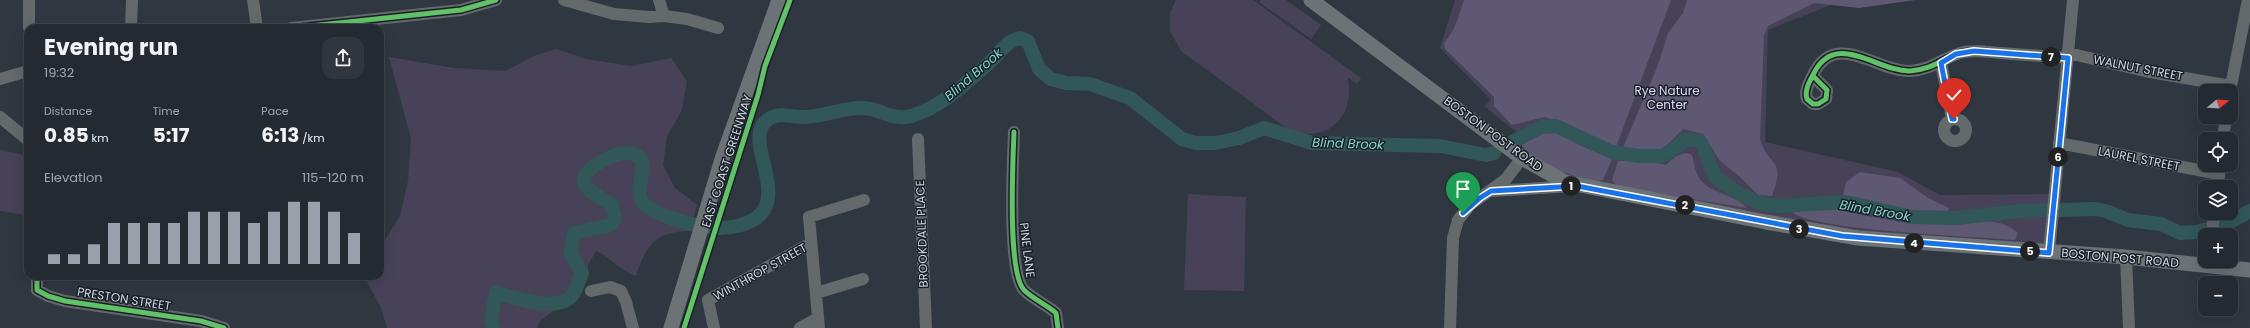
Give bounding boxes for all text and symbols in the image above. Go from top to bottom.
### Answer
text: Evening run [44,32,178,63]
button: share [322,37,364,79]
water label: Blind Brook [940,43,1008,105]
pin: 7 [2041,47,2061,67]
text: 7 [2048,49,2054,65]
street label: WALNUT STREET [2092,50,2185,85]
text: 19:32 [44,63,74,82]
pin [1937,78,1971,119]
park label: Rye Nature Center [1634,82,1700,113]
icon: check [1943,84,1965,106]
north arrow [2198,84,2238,124]
map controls [2198,84,2238,316]
street label: EAST COAST GREENWAY [697,92,756,229]
street label: BOSTON POST ROAD [1441,92,1546,175]
text: Distance [44,103,92,119]
text: Time [153,103,179,119]
text: Pace [261,103,289,119]
text: 0.85 [44,121,89,149]
text: 5:17 [153,121,190,149]
text: 6:13 [261,121,299,149]
text: km [89,130,109,146]
text: /km [299,130,325,146]
button: locate [2198,132,2238,172]
water label: Blind Brook [1312,133,1385,154]
street label: LAUREL STREET [2097,142,2182,175]
pin: 6 [2048,147,2068,167]
text: 6 [2054,149,2062,165]
text: Elevation [44,168,103,187]
text: 115–120 m [302,168,364,187]
pin [1446,172,1480,213]
pin: 1 [1561,176,1581,196]
icon: arrive [1452,178,1474,200]
text: 1 [1569,178,1573,194]
street label: BROOKDALE PLACE [911,180,932,288]
button: layers [2198,180,2238,220]
pin: 2 [1675,195,1695,215]
water label: Blind Brook [1838,195,1913,226]
text: 2 [1682,197,1688,213]
pin: 3 [1789,219,1809,239]
street label: PINE LANE [1016,221,1039,279]
text: 3 [1796,221,1802,237]
button: + [2198,228,2238,268]
pin: 4 [1904,233,1924,253]
text: 4 [1910,235,1918,251]
street label: WINTHROP STREET [710,239,810,304]
pin: 5 [2020,241,2040,261]
text: 5 [2026,243,2034,259]
street label: BOSTON POST ROAD [2061,244,2179,271]
button: − [2198,276,2238,316]
street label: PRESTON STREET [76,283,173,314]

